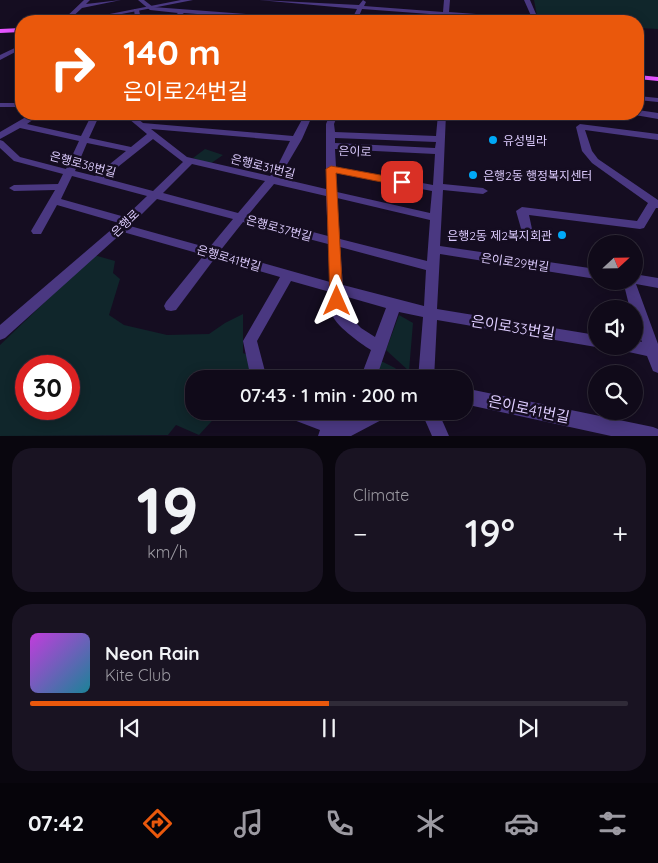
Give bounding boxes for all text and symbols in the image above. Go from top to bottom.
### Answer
text: 140 m [123,30,221,74]
icon: right [40,35,105,100]
text: 은이로24번길 [123,77,248,105]
place label: 유성빌라 [503,133,547,148]
marker: 유성빌라 [487,134,499,146]
street label: 은이로 [338,143,372,159]
street label: 은행로38번길 [48,148,118,180]
street label: 은행로31번길 [229,151,297,181]
pin [381,161,423,203]
icon: arrive [388,168,416,196]
place label: 은행2동 행정복지센터 [483,168,592,183]
marker: 은행2동 행정복지센터 [467,169,479,181]
street label: 은행로 [108,206,142,240]
street label: 은행로37번길 [244,212,314,244]
place label: 은행2동 제2복지회관 [447,228,552,243]
marker: 은행2동 제2복지회관 [556,229,568,241]
north arrow [588,235,642,290]
map controls [588,235,643,420]
street label: 은행로41번길 [195,242,263,274]
street label: 은이로29번길 [480,250,550,274]
position arrow [310,274,362,326]
button: sound [588,300,643,355]
street label: 은이로33번길 [470,311,556,343]
speed limit sign: 30 [15,355,80,420]
button: search [588,365,643,420]
text: 07:43 · 1 min · 200 m [240,383,418,407]
street label: 은이로41번길 [487,391,571,427]
text: 19 [136,469,199,550]
text: Climate [353,485,409,505]
text: 19° [465,509,515,557]
text: − [353,516,368,551]
text: + [612,516,628,551]
text: km/h [147,542,188,562]
text: Neon Rain [105,641,200,665]
text: Kite Club [105,665,171,685]
icon: previous [116,714,144,742]
icon: pause [315,714,343,742]
icon: next [514,714,542,742]
icon: directions [140,806,175,841]
icon: music [231,806,266,841]
icon: phone [322,806,357,841]
icon: climate [413,806,448,841]
icon: car [504,806,539,841]
icon: filters [595,806,630,841]
text: 07:42 [28,809,84,837]

